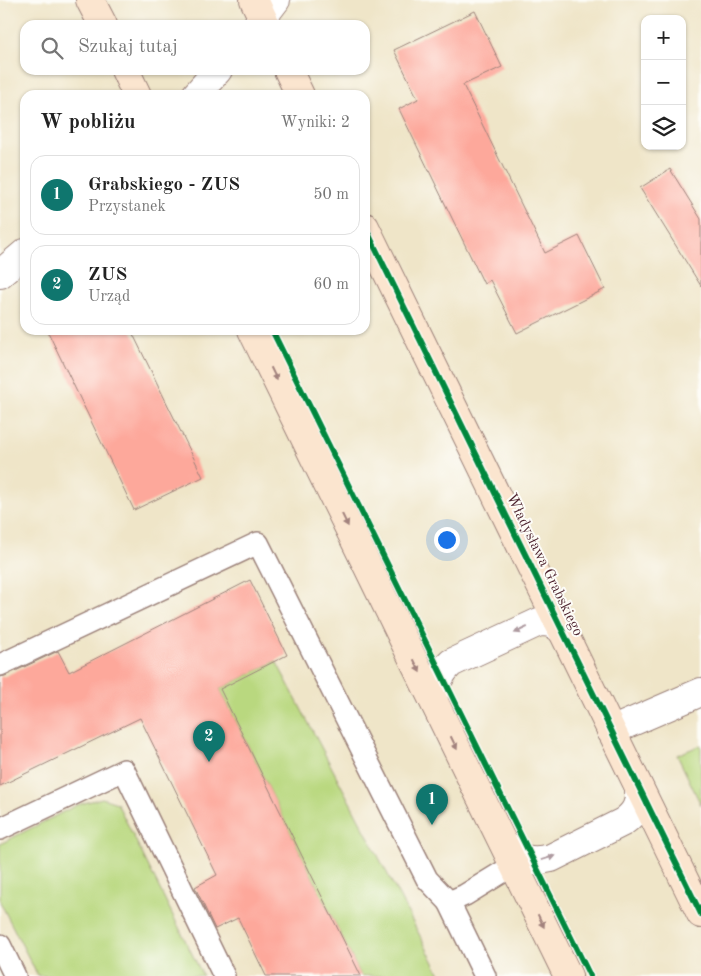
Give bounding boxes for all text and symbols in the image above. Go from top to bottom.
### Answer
map controls [641,15,686,150]
button: + [641,15,686,60]
search box [20,20,370,75]
icon: search [38,34,66,62]
text: Szukaj tutaj [78,38,178,57]
button: − [641,60,686,105]
button: layers [641,105,686,150]
text: W pobliżu [40,112,135,133]
text: Wyniki: 2 [281,115,350,131]
text: Grabskiego - ZUS [88,176,240,195]
text: 1 [52,187,62,203]
text: 50 m [313,187,349,203]
text: Przystanek [88,199,166,215]
text: ZUS [88,266,127,285]
text: 2 [52,277,62,293]
text: 60 m [313,277,349,293]
text: Urząd [88,289,130,305]
one-way arrow [270,367,278,381]
street label: Władysława Grabskiego [503,491,585,639]
one-way arrow [341,513,349,527]
your location [434,527,460,553]
one-way arrow [514,627,528,635]
one-way arrow [412,658,421,673]
pin: 2 [193,721,225,762]
one-way arrow [450,735,459,750]
pin: 1 [416,784,448,825]
one-way arrow [541,853,556,861]
one-way arrow [537,914,545,928]

